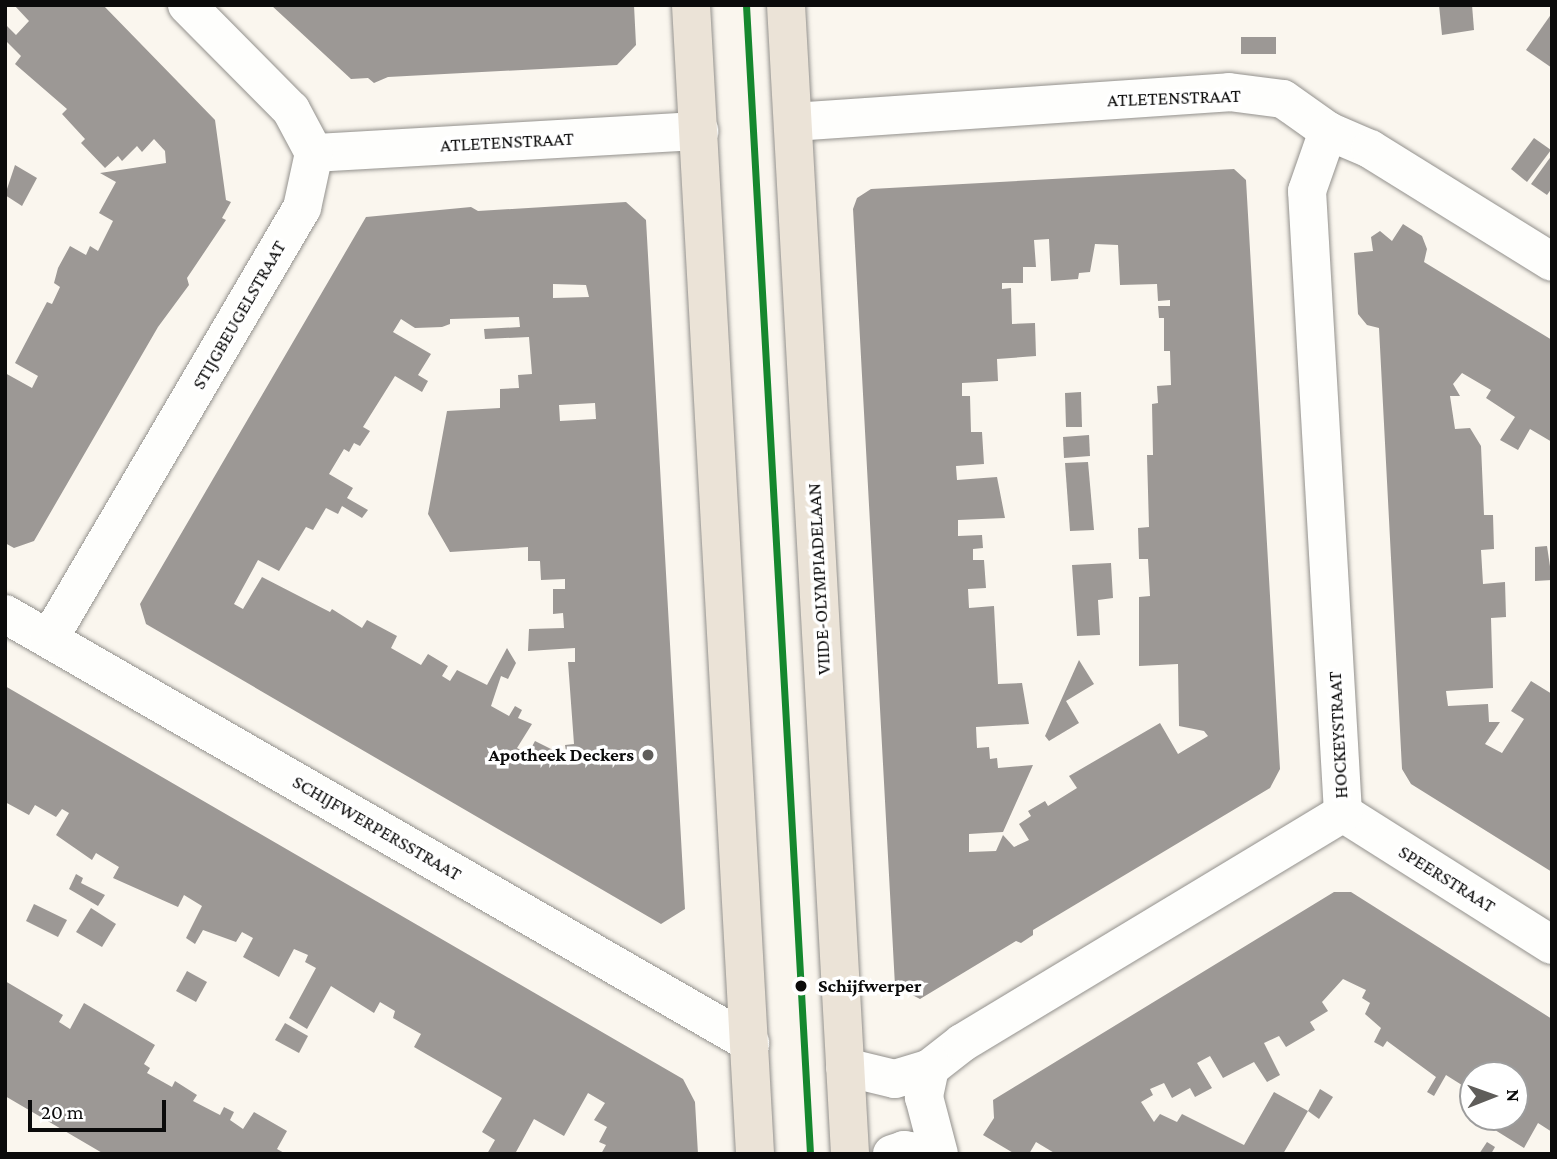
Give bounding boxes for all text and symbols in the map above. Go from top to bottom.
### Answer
street label: ATLETENSTRAAT [1107,84,1241,112]
street label: ATLETENSTRAAT [440,127,574,157]
street label: STIJGBEUGELSTRAAT [187,237,291,393]
street label: VIIDE-OLYMPIADELAAN [803,483,835,675]
street label: HOCKEYSTRAAT [1323,671,1353,799]
place label: Apotheek Deckers [489,744,634,766]
marker: Apotheek Deckers [640,747,656,763]
street label: SCHIJFWERPERSSTRAAT [288,770,466,886]
street label: SPEERSTRAAT [1394,840,1500,918]
marker: Schijfwerper [790,975,812,997]
place label: Schijfwerper [818,975,922,997]
north arrow [1459,1061,1529,1131]
scale bar [32,1086,170,1130]
text: N [1503,1089,1524,1102]
text: 20 m [41,1100,84,1124]

